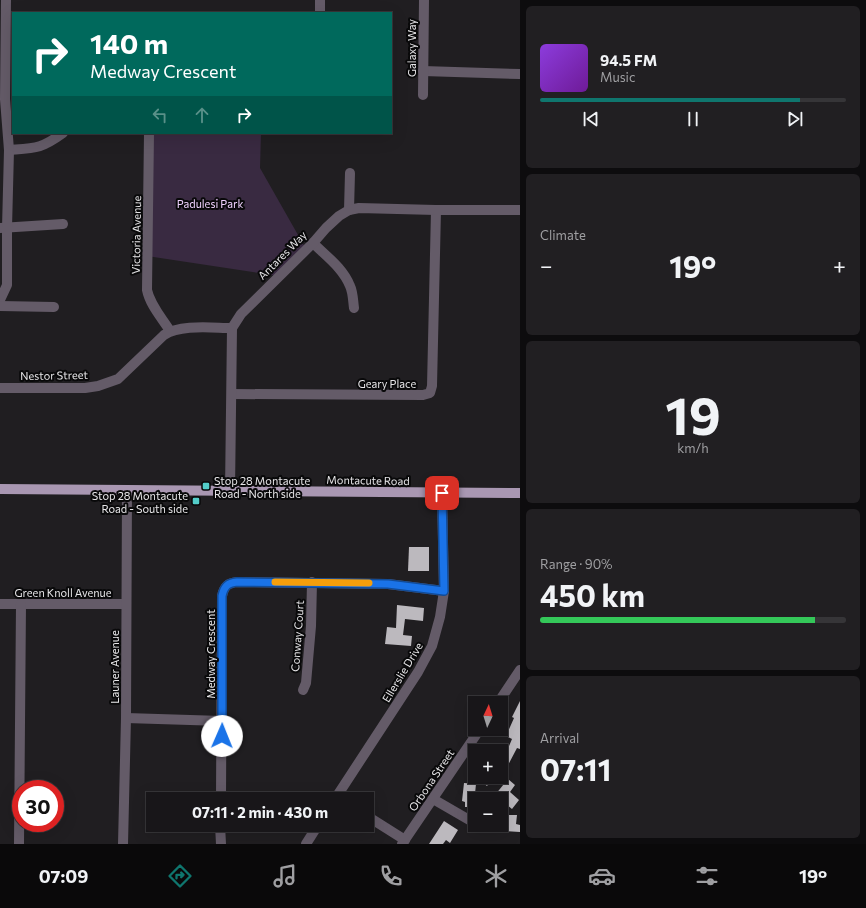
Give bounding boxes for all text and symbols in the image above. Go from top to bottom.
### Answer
street label: Galaxy Way [405,19,418,77]
text: 140 m [90,26,168,60]
icon: right [24,28,76,80]
text: 94.5 FM [600,51,657,69]
text: Medway Crescent [90,60,236,82]
text: Music [600,69,635,85]
icon: left [149,104,171,126]
icon: ahead [191,104,213,126]
icon: right [233,104,255,126]
icon: previous [580,108,602,130]
icon: pause [682,108,704,130]
icon: next [784,108,806,130]
street label: Victoria Avenue [129,195,143,274]
park label: Padulesi Park [177,197,243,210]
text: Climate [540,227,586,243]
street label: Antares Way [255,228,309,282]
text: 19° [669,247,716,284]
text: − [540,252,553,279]
text: + [833,252,846,279]
street label: Nestor Street [20,368,88,382]
street label: Geary Place [358,377,416,390]
text: 19 [665,382,721,446]
text: km/h [677,440,709,456]
street label: Montacute Road [326,473,410,487]
place label: Stop 28 Montacute Road - North side [214,474,310,500]
pin [425,476,459,510]
marker: Stop 28 Montacute Road - North side [201,481,211,491]
icon: arrive [431,482,453,504]
place label: Stop 28 Montacute Road - South side [92,489,188,515]
marker: Stop 28 Montacute Road - South side [191,496,201,506]
text: Range · 90% [540,556,613,572]
text: 450 km [540,576,645,613]
street label: Green Knoll Avenue [15,586,112,599]
street label: Conway Court [288,599,306,672]
street label: Medway Crescent [204,609,217,699]
street label: Launer Avenue [108,630,121,704]
street label: Ellerslie Drive [379,640,425,704]
north arrow [468,696,508,736]
map controls [468,696,508,832]
position arrow [201,715,243,757]
text: Arrival [540,730,579,746]
button: + [468,744,508,784]
street label: Orbona Street [406,746,457,813]
text: 07:11 [540,750,611,787]
speed limit sign: 30 [12,780,64,832]
button: − [468,792,508,832]
text: 07:11 · 2 min · 430 m [192,803,328,821]
icon: directions [166,862,194,890]
icon: music [271,862,299,890]
icon: phone [377,862,405,890]
icon: climate [482,862,510,890]
icon: car [588,862,616,890]
icon: filters [693,862,721,890]
text: 07:09 [39,865,88,887]
text: 19° [799,865,827,887]

